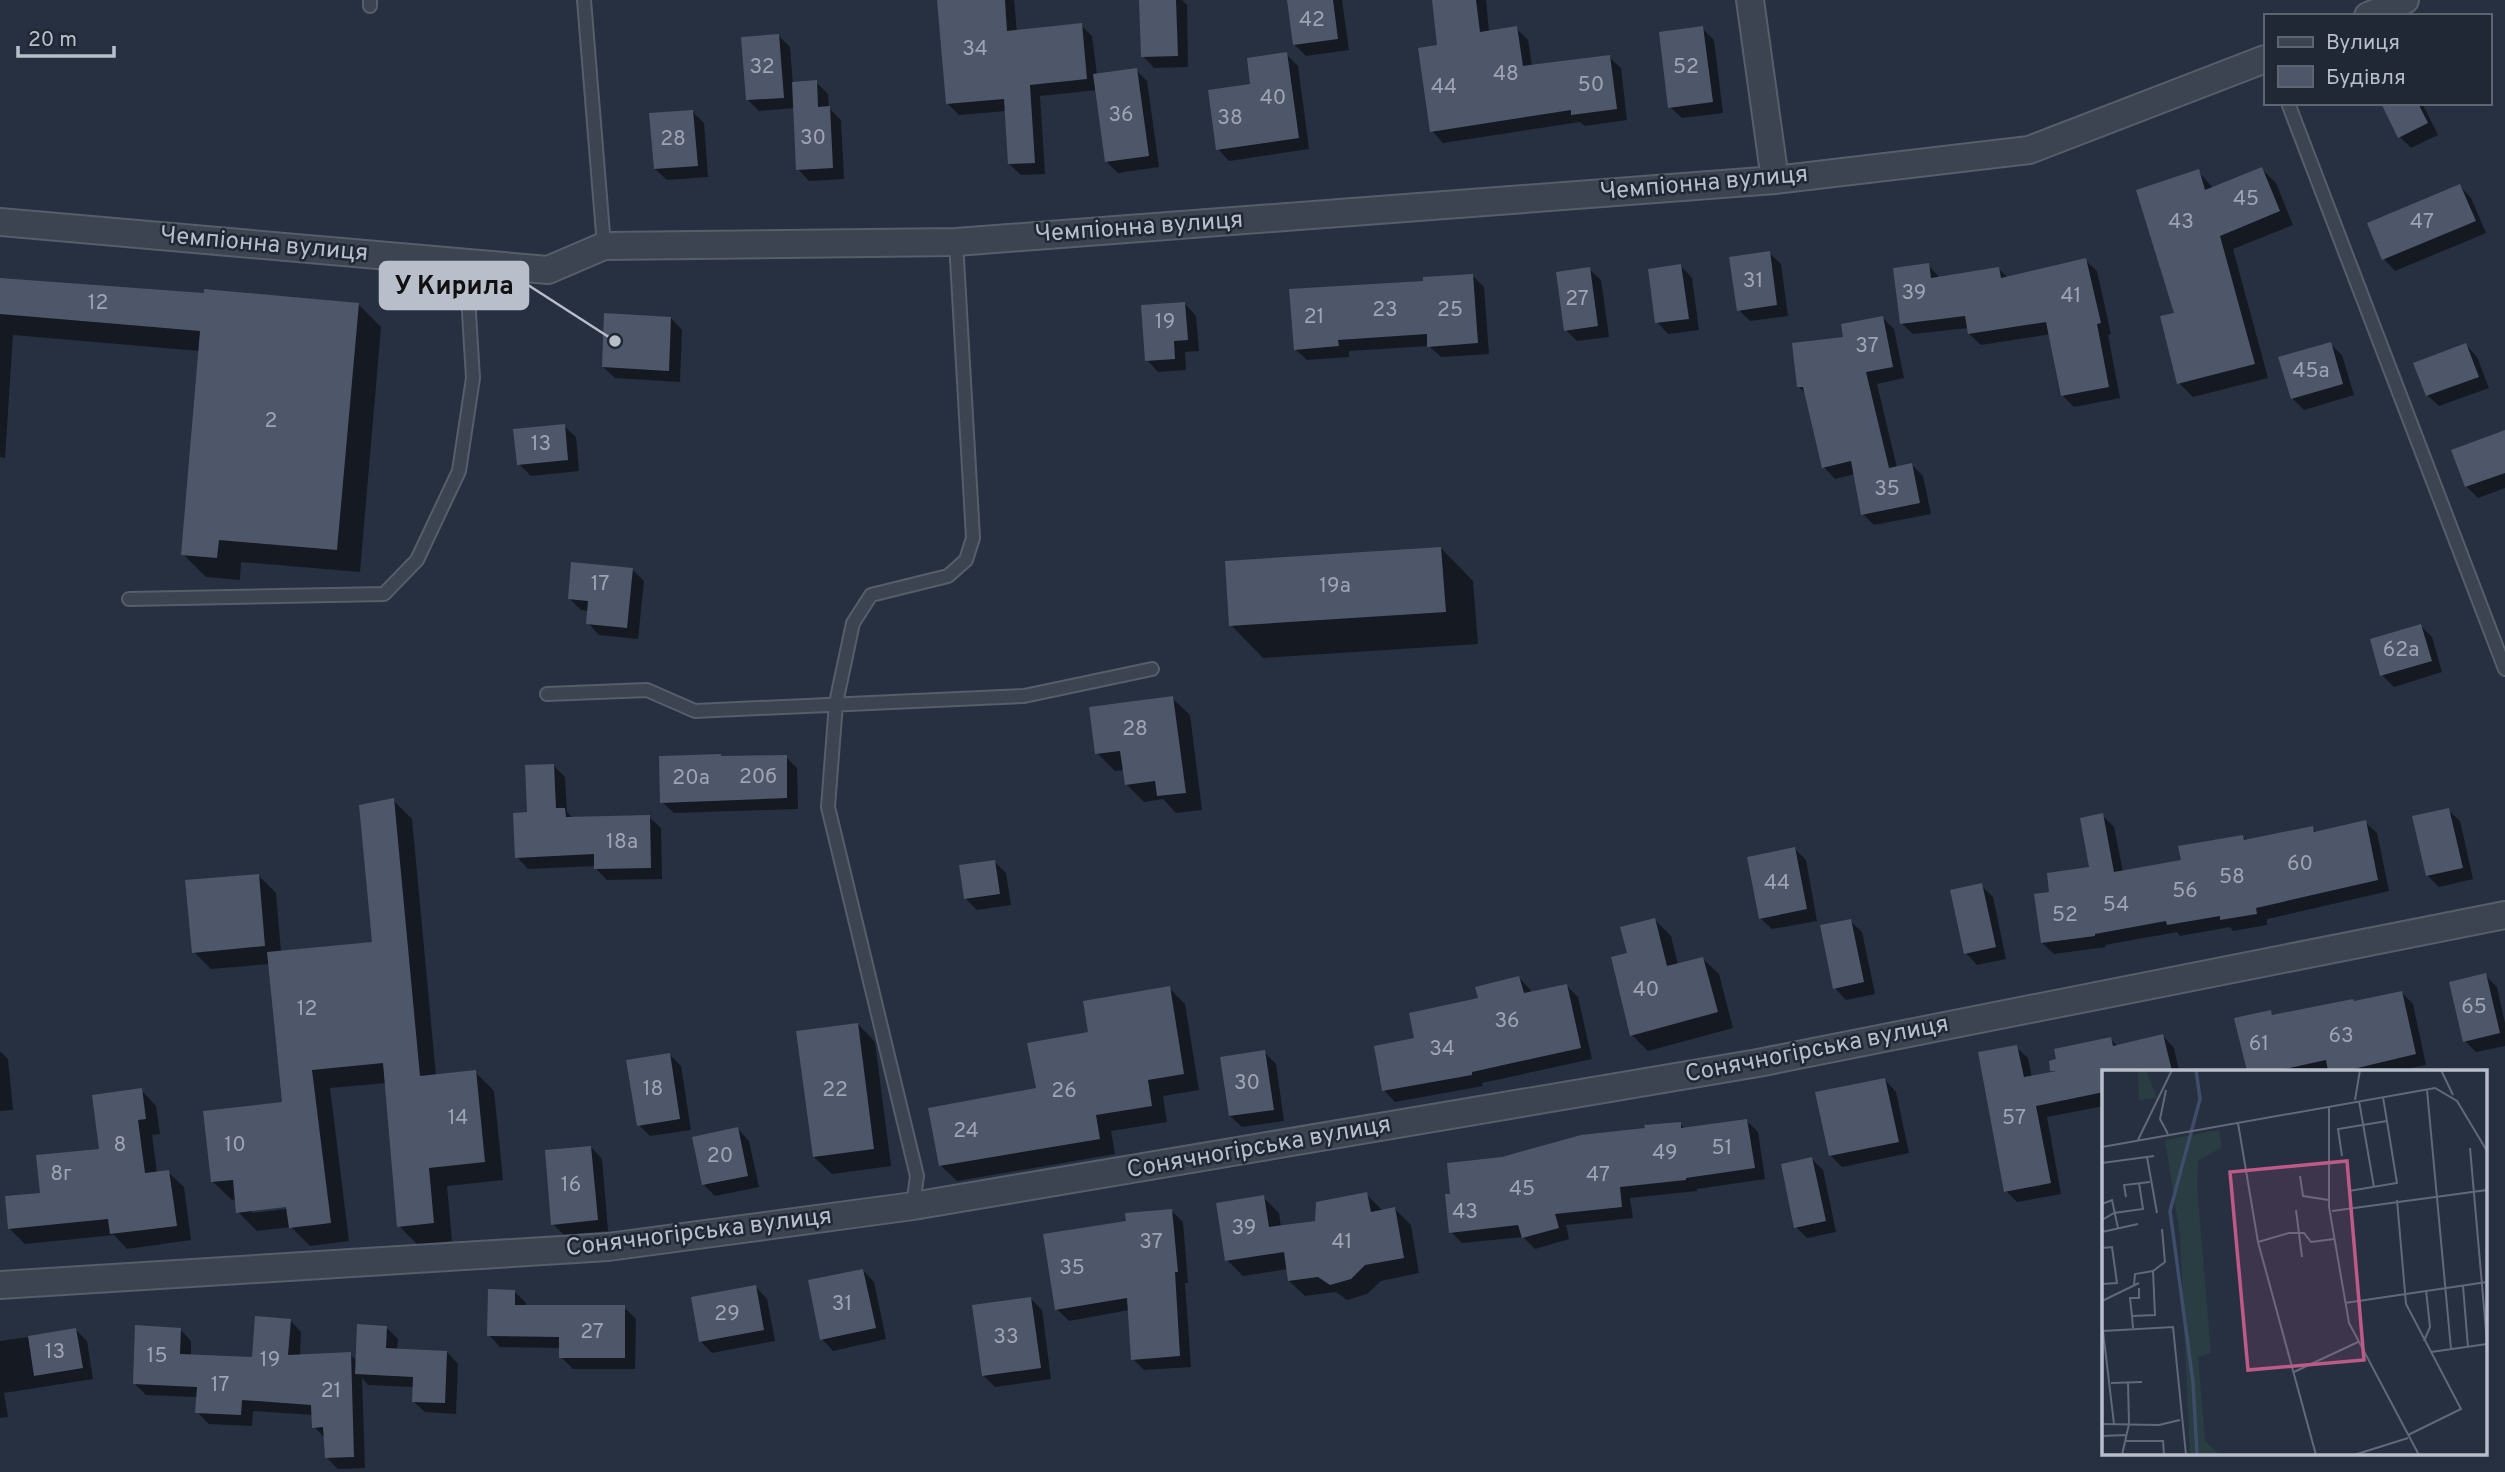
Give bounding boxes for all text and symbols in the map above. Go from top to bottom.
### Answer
house number: 42 [1299,7,1325,34]
scale bar [18,14,114,58]
legend [2264,14,2491,105]
text: 20 m [28,27,77,54]
text: Вулиця [2326,30,2400,57]
house number: 34 [962,36,988,63]
house number: 32 [749,54,775,81]
house number: 52 [1673,54,1699,81]
house number: 48 [1493,61,1519,88]
text: Будівля [2326,65,2406,92]
house number: 50 [1578,72,1604,99]
house number: 44 [1431,74,1457,101]
house number: 40 [1260,85,1286,112]
house number: 36 [1108,102,1134,129]
house number: 38 [1217,105,1243,132]
house number: 30 [800,125,826,152]
house number: 28 [660,126,686,153]
street label: Чемпіонна вулиця [1599,160,1809,208]
house number: 45 [2233,186,2259,213]
street label: Чемпіонна вулиця [1034,206,1244,250]
house number: 43 [2168,209,2194,236]
house number: 47 [2410,209,2434,236]
street label: Чемпіонна вулиця [159,221,369,269]
callout: У Кирила [380,262,528,309]
house number: 31 [1743,268,1763,295]
text: У Кирила [394,271,514,304]
house number: 39 [1902,280,1926,307]
house number: 41 [2061,283,2081,310]
house number: 27 [1565,286,1589,313]
house number: 12 [88,290,108,317]
house number: 23 [1372,297,1398,324]
house number: 25 [1437,297,1463,324]
house number: 21 [1304,304,1324,331]
house number: 19 [1155,309,1175,336]
house number: 37 [1855,333,1879,360]
house number: 45а [2292,358,2330,385]
house number: 2 [265,408,277,435]
house number: 13 [531,431,551,458]
house number: 35 [1874,476,1900,503]
house number: 17 [591,571,609,598]
house number: 19а [1319,573,1351,600]
house number: 62а [2383,637,2419,664]
house number: 28 [1122,716,1148,743]
house number: 20б [739,764,777,791]
house number: 20а [672,765,710,792]
house number: 18а [606,829,638,856]
house number: 60 [2287,851,2313,878]
house number: 58 [2219,864,2245,891]
house number: 44 [1764,870,1790,897]
house number: 56 [2172,878,2198,905]
house number: 54 [2103,892,2129,919]
house number: 52 [2052,902,2078,929]
house number: 40 [1633,977,1659,1004]
house number: 65 [2461,994,2487,1021]
house number: 12 [297,996,317,1023]
house number: 36 [1494,1008,1520,1035]
street label: Сонячногірська вулиця [1683,1010,1951,1090]
house number: 63 [2328,1023,2354,1050]
house number: 61 [2249,1031,2269,1058]
house number: 34 [1429,1036,1455,1063]
house number: 30 [1234,1070,1260,1097]
inset map [2102,1070,2488,1454]
house number: 18 [643,1076,663,1103]
house number: 22 [822,1077,848,1104]
house number: 26 [1051,1078,1077,1105]
house number: 14 [448,1105,468,1132]
house number: 57 [2002,1105,2026,1132]
street label: Сонячногірська вулиця [1125,1110,1393,1186]
house number: 24 [953,1118,979,1145]
house number: 8 [114,1132,126,1159]
house number: 10 [224,1132,246,1159]
house number: 51 [1712,1135,1732,1162]
house number: 49 [1652,1140,1678,1167]
house number: 20 [707,1143,733,1170]
house number: 8г [50,1161,72,1188]
house number: 47 [1586,1162,1610,1189]
house number: 16 [561,1172,581,1199]
house number: 45 [1509,1176,1535,1203]
house number: 43 [1452,1199,1478,1226]
street label: Сонячногірська вулиця [564,1202,834,1264]
house number: 39 [1232,1215,1256,1242]
house number: 37 [1139,1229,1163,1256]
house number: 41 [1332,1229,1352,1256]
house number: 35 [1059,1255,1085,1282]
house number: 31 [832,1291,852,1318]
house number: 29 [714,1301,740,1328]
house number: 27 [580,1319,604,1346]
house number: 33 [993,1324,1019,1351]
house number: 13 [45,1339,65,1366]
house number: 15 [147,1343,167,1370]
house number: 19 [260,1347,280,1374]
house number: 17 [211,1372,229,1399]
house number: 21 [321,1378,341,1405]

